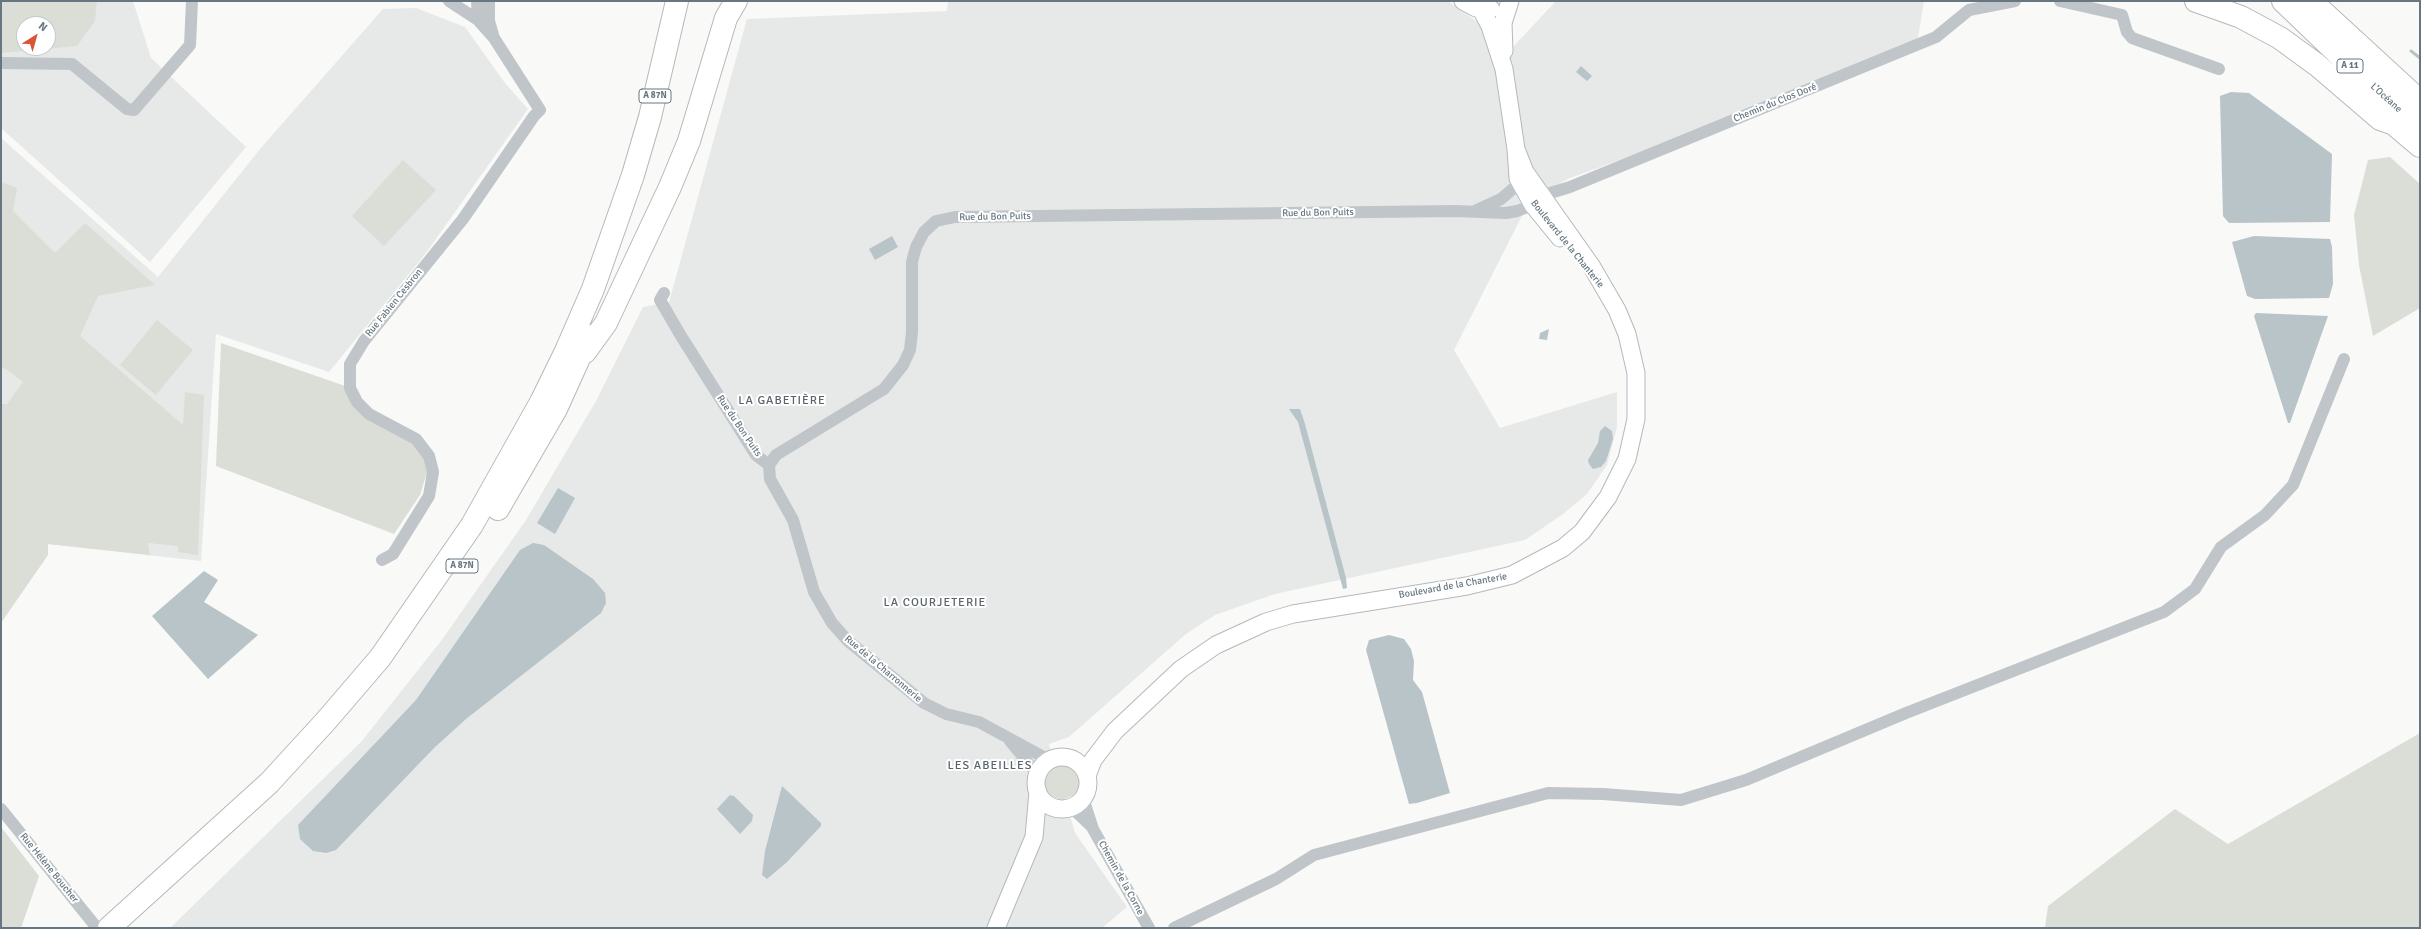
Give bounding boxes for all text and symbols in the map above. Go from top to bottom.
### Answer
north arrow [16,16,56,56]
text: N [36,19,50,34]
road number: A 11 [2337,59,2363,73]
street label: Chemin du Clos Doré [1732,81,1818,125]
street label: L’Océane [2368,81,2404,115]
road number: A 87N [639,89,671,103]
street label: Boulevard de la Chanterie [1528,198,1606,290]
street label: Rue du Bon Puits [1282,206,1354,220]
street label: Rue du Bon Puits [959,210,1031,224]
street label: Rue Fabien Cesbron [363,267,425,339]
street label: Rue du Bon Puits [714,393,764,459]
district label: LA GABETIÈRE [738,394,826,408]
road number: A 87N [446,559,478,573]
street label: Boulevard de la Chanterie [1398,571,1508,601]
district label: LA COURJETERIE [884,596,986,610]
street label: Rue de la Charronnerie [842,633,924,705]
district label: LES ABEILLES [948,759,1032,773]
street label: Rue Hélène Boucher [17,831,81,905]
street label: Chemin de la Corne [1096,839,1146,917]

